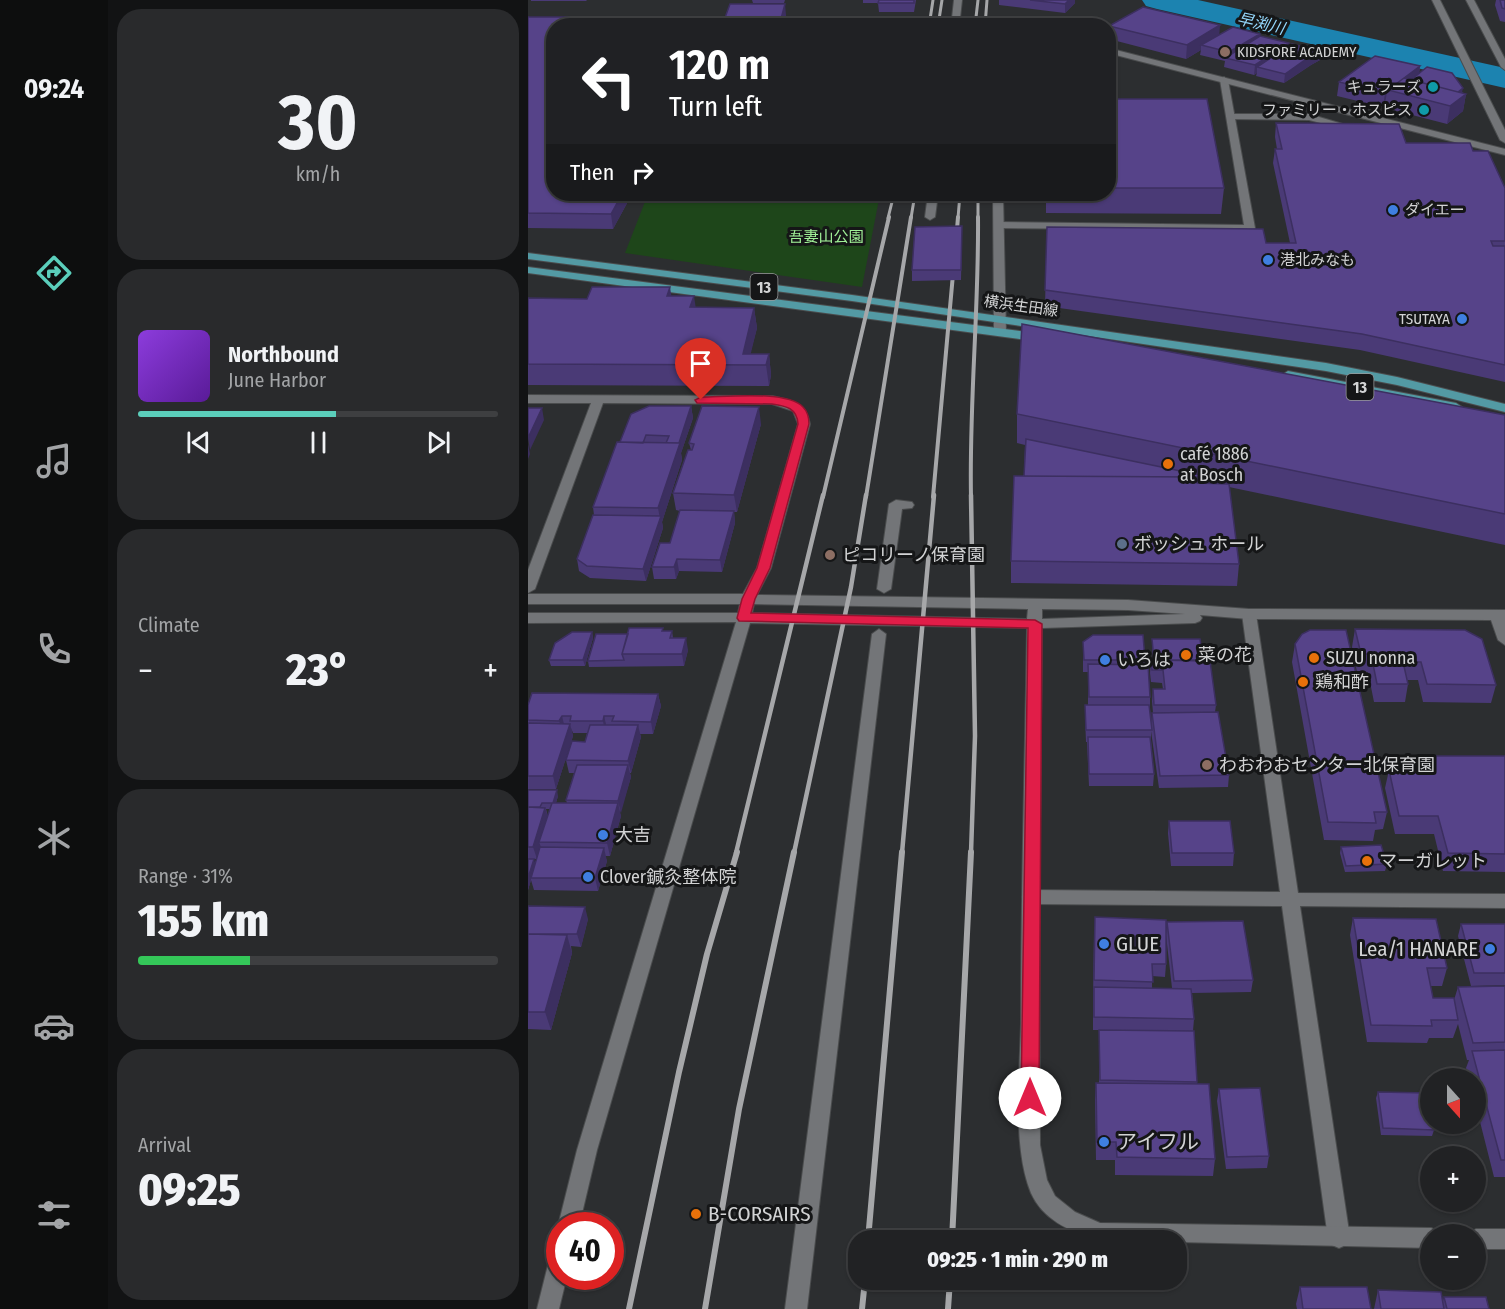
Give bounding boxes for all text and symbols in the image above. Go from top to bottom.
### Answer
water label: 早渕川 [1235,9,1288,39]
text: 120 m [669,40,770,90]
icon: left [570,42,648,120]
place label: KIDSFORE ACADEMY [1237,43,1357,61]
marker: KIDSFORE ACADEMY [1218,45,1232,59]
text: 09:24 [24,73,84,105]
text: 30 [278,76,358,170]
place label: キュラーズ [1347,78,1421,96]
marker: キュラーズ [1426,80,1440,94]
text: Turn left [669,91,762,123]
place label: ファミリー・ホスピス [1262,101,1412,119]
marker: ファミリー・ホスピス [1417,103,1431,117]
icon: right [626,156,659,189]
text: Then [570,159,614,186]
text: km/h [296,162,340,186]
place label: ダイエー [1405,201,1465,219]
marker: ダイエー [1386,203,1400,217]
park label: 吾妻山公園 [788,228,864,246]
place label: 港北みなも [1280,251,1355,269]
icon: directions [33,252,75,294]
marker: 港北みなも [1261,253,1275,267]
road number: 13 [750,274,778,300]
street label: 横浜生田線 [983,292,1059,320]
place label: TSUTAYA [1399,310,1450,328]
marker: TSUTAYA [1455,312,1469,326]
pin [675,338,726,400]
text: Northbound [228,341,339,368]
icon: arrive [684,347,717,380]
text: June Harbor [228,368,326,392]
road number: 13 [1346,374,1374,400]
icon: previous [182,426,215,459]
icon: pause [302,426,335,459]
icon: next [422,426,455,459]
icon: music [33,440,75,482]
place label: café 1886 at Bosch [1180,443,1249,486]
marker: café 1886 at Bosch [1161,457,1175,471]
place label: ボッシュ ホール [1134,533,1264,555]
marker: ボッシュ ホール [1115,537,1129,551]
place label: ピコリーノ保育園 [842,544,985,566]
marker: ピコリーノ保育園 [823,548,837,562]
text: Climate [138,613,200,637]
icon: phone [33,628,75,670]
text: 23° [286,643,350,697]
place label: 菜の花 [1198,644,1252,666]
place label: SUZU nonna [1326,647,1415,669]
marker: 菜の花 [1179,648,1193,662]
place label: いろは [1117,649,1171,671]
text: − [138,651,153,691]
text: + [483,651,498,691]
marker: SUZU nonna [1307,651,1321,665]
marker: いろは [1098,653,1112,667]
place label: 鶏和酢 [1315,671,1369,693]
marker: 鶏和酢 [1296,675,1310,689]
place label: わおわおセンター北保育園 [1219,754,1435,776]
marker: わおわおセンター北保育園 [1200,758,1214,772]
icon: climate [33,817,75,859]
place label: 大吉 [615,824,651,846]
marker: 大吉 [596,828,610,842]
place label: マーガレット [1379,850,1487,872]
marker: マーガレット [1360,854,1374,868]
text: Range · 31% [138,864,233,888]
place label: Clover鍼灸整体院 [600,866,736,888]
marker: Clover鍼灸整体院 [581,870,595,884]
text: 155 km [138,894,269,948]
place label: GLUE [1116,931,1159,957]
place label: Lea/1 HANARE [1358,936,1478,962]
marker: GLUE [1097,937,1111,951]
marker: Lea/1 HANARE [1483,942,1497,956]
icon: car [33,1005,75,1047]
position arrow [998,1066,1062,1130]
north arrow [1420,1068,1486,1134]
map controls [1420,1068,1486,1290]
place label: アイフル [1116,1129,1199,1155]
text: Arrival [138,1133,191,1157]
marker: アイフル [1097,1135,1111,1149]
button: + [1420,1146,1486,1212]
text: 09:25 [138,1163,240,1217]
icon: filters [33,1194,75,1236]
place label: B-CORSAIRS [708,1201,811,1227]
marker: B-CORSAIRS [689,1207,703,1221]
speed limit sign: 40 [546,1212,624,1290]
button: − [1420,1224,1486,1290]
text: 09:25 · 1 min · 290 m [927,1246,1108,1273]

